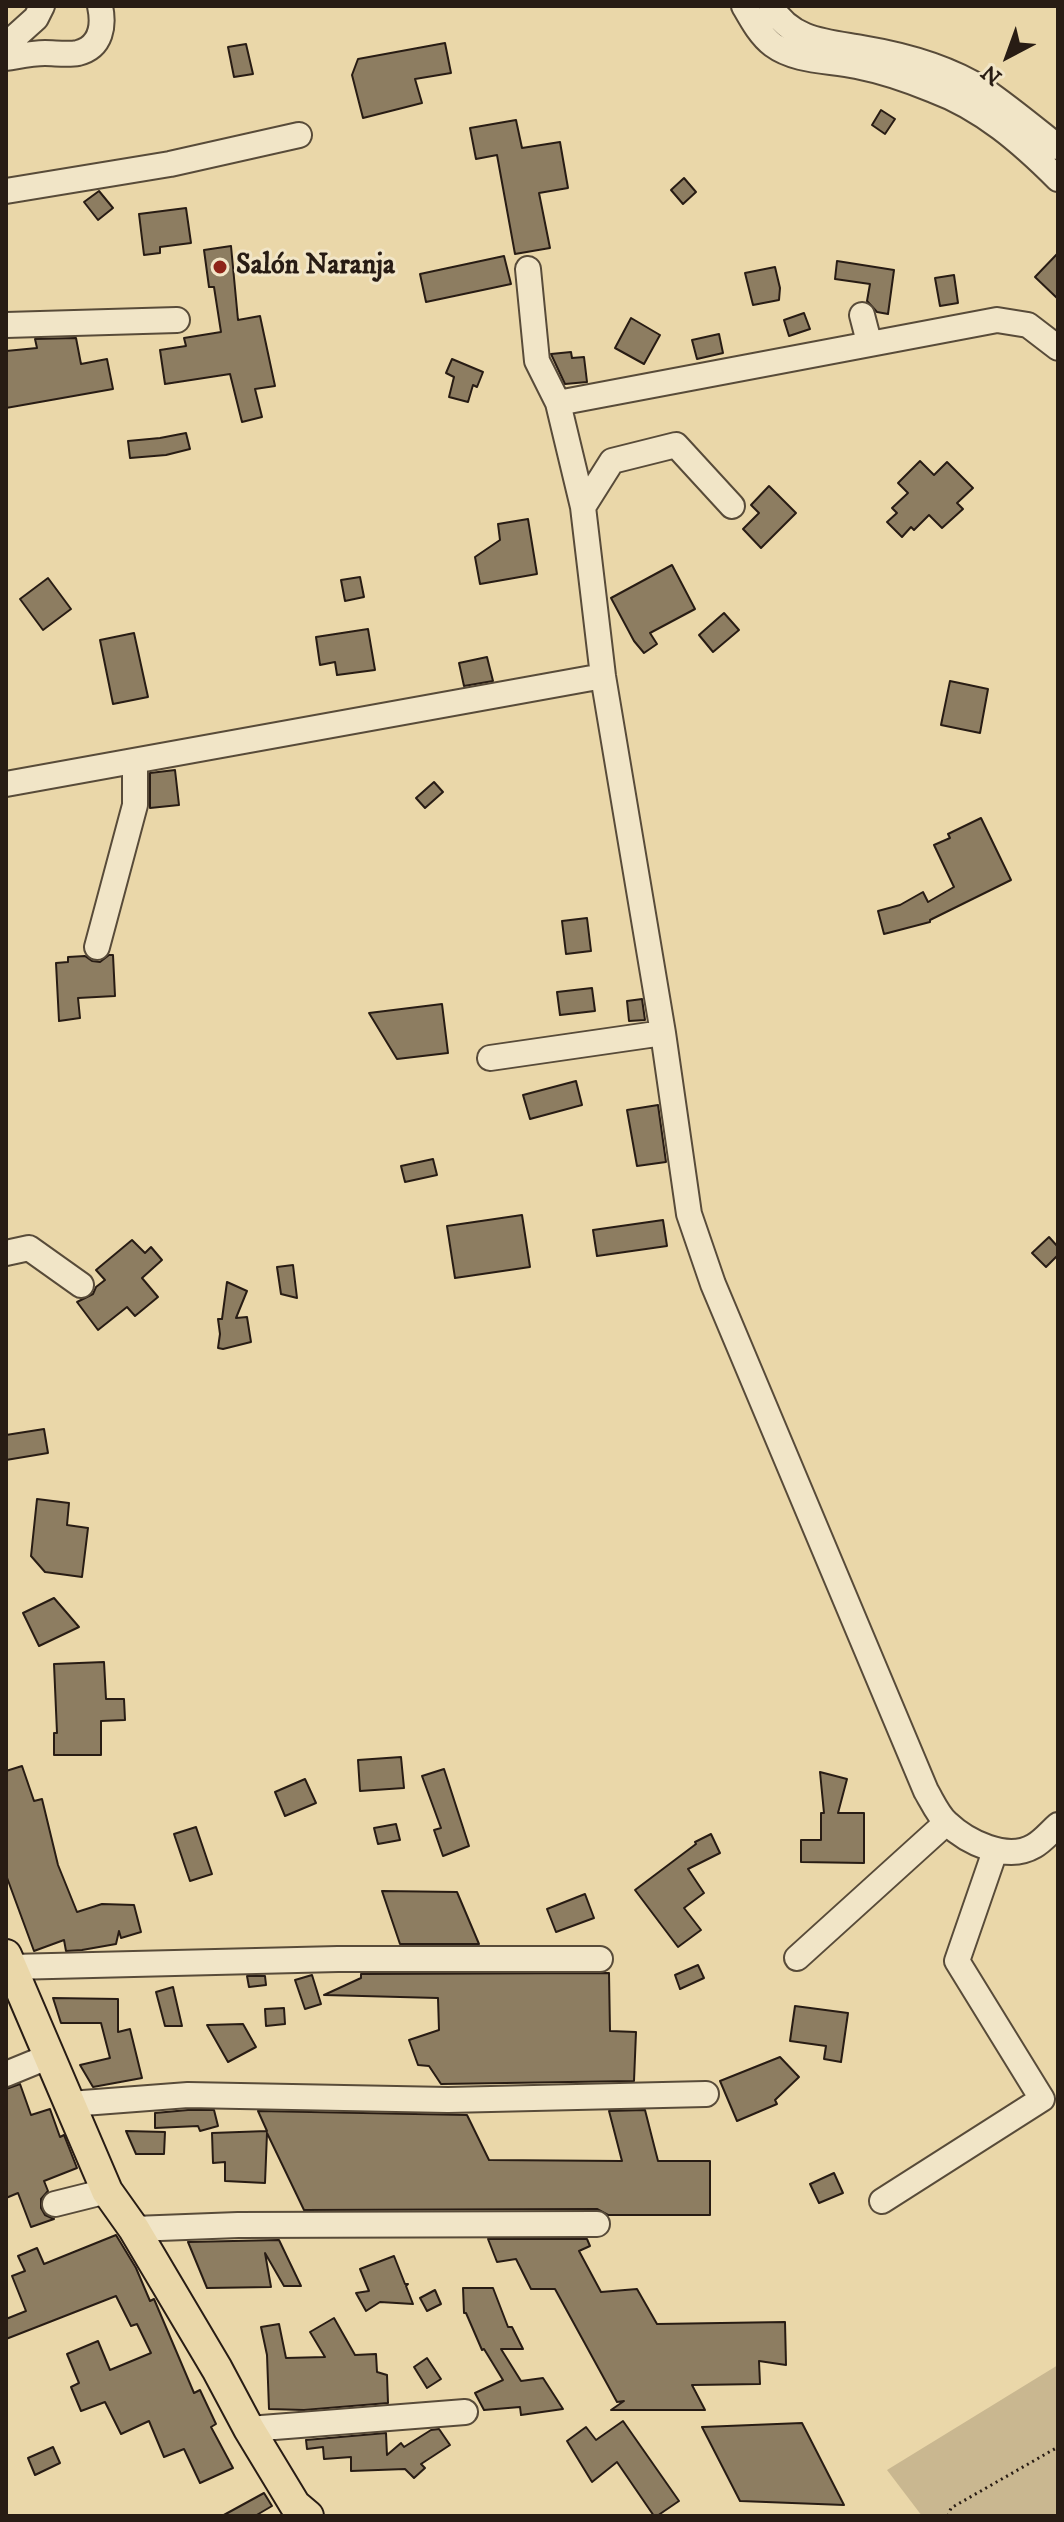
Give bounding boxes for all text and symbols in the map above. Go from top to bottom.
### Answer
north arrow [968,16,1048,96]
text: N [976,58,1008,91]
place label: Salón Naranja [236,250,395,284]
marker: Salón Naranja [211,258,229,276]

